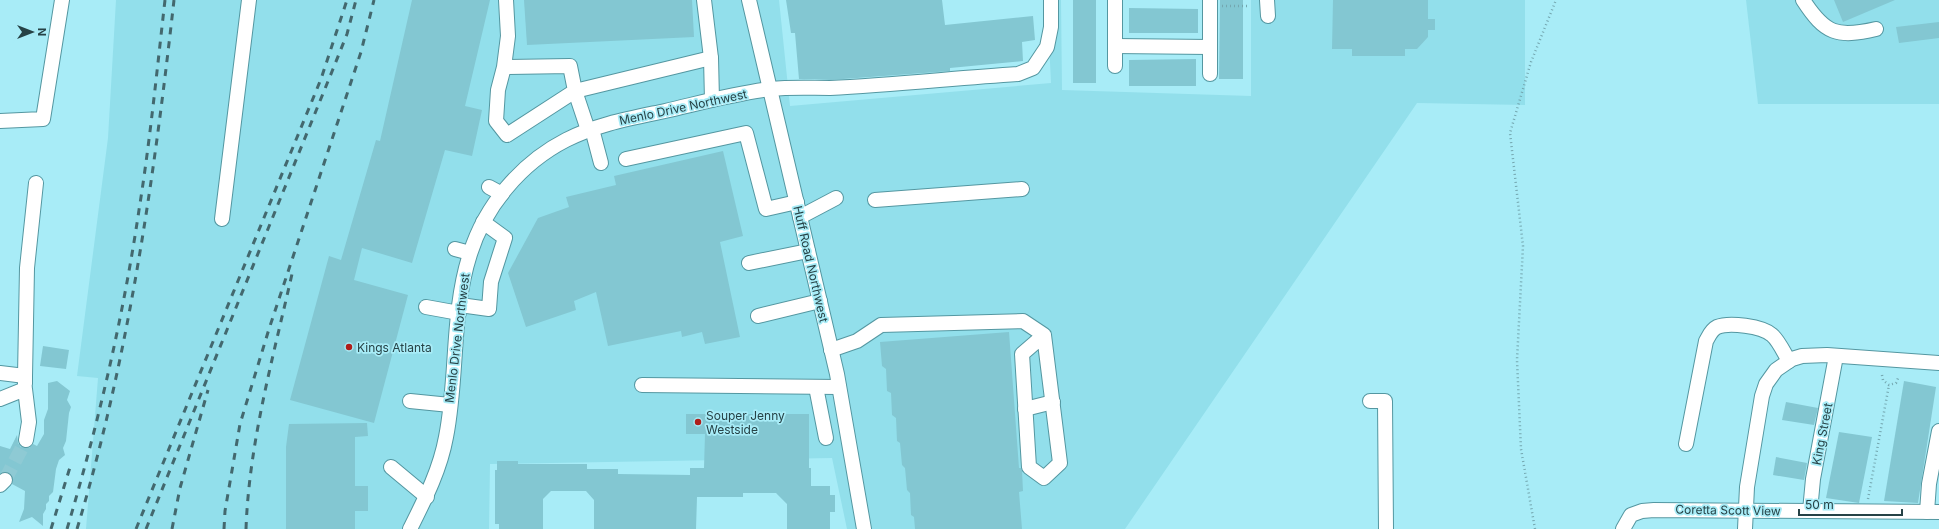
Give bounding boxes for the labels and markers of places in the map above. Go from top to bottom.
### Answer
place label: Kings Atlanta [357,340,432,355]
marker: Kings Atlanta [344,342,354,352]
place label: Souper Jenny Westside [706,408,785,437]
marker: Souper Jenny Westside [693,417,703,427]

